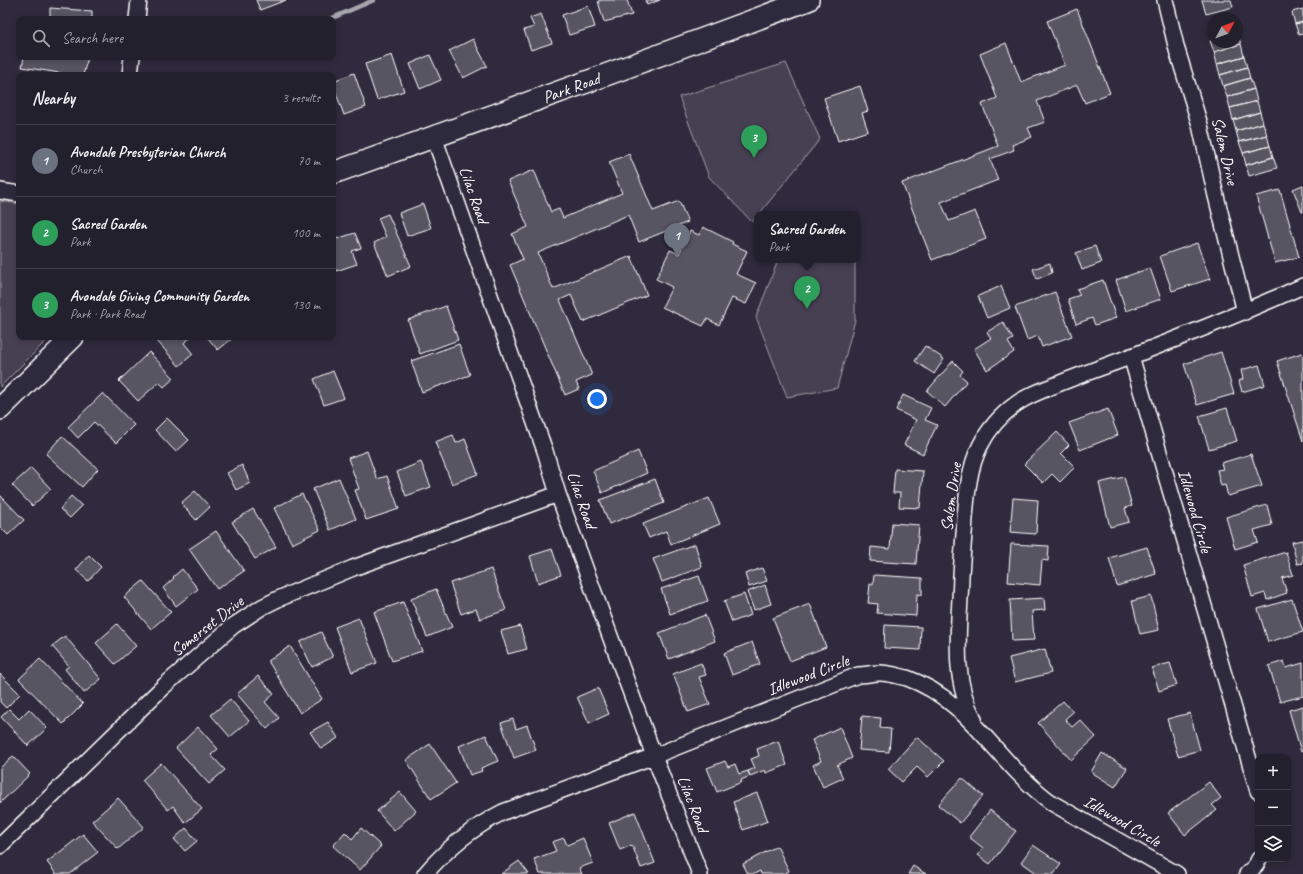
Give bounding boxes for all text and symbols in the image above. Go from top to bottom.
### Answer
north arrow [1207,12,1243,48]
search box [16,16,336,60]
icon: search [30,27,52,49]
text: Search here [62,29,123,48]
street label: Park Road [540,67,605,107]
text: Nearby [32,88,75,109]
text: 3 results [282,90,320,106]
street label: Salem Drive [1207,115,1243,188]
pin: 3 [741,125,767,158]
text: Avondale Presbyterian Church [70,143,226,162]
text: 1 [42,153,48,169]
text: 70 m [298,153,320,169]
text: Church [70,162,103,178]
street label: Lilac Road [454,164,494,228]
popup [754,211,860,263]
text: Sacred Garden [70,215,147,234]
text: Sacred Garden [769,220,845,239]
pin: 1 [664,223,690,256]
text: 2 [42,225,48,241]
text: 100 m [292,225,320,241]
text: Park [70,234,91,250]
text: Park [769,239,789,255]
pin: 2 [794,276,820,309]
text: Avondale Giving Community Garden [70,287,249,306]
text: 3 [42,297,48,313]
text: 130 m [292,297,320,313]
text: Park · Park Road [70,306,145,322]
your location [587,389,607,409]
street label: Salem Drive [936,460,966,532]
street label: Idlewood Circle [1173,467,1217,556]
street label: Lilac Road [562,469,602,533]
street label: Somerset Drive [166,590,249,661]
street label: Idlewood Circle [764,649,853,700]
map controls [1255,754,1291,862]
button: + [1255,754,1291,790]
street label: Lilac Road [673,773,714,837]
button: − [1255,790,1291,826]
street label: Idlewood Circle [1080,791,1165,852]
button: layers [1255,826,1291,862]

